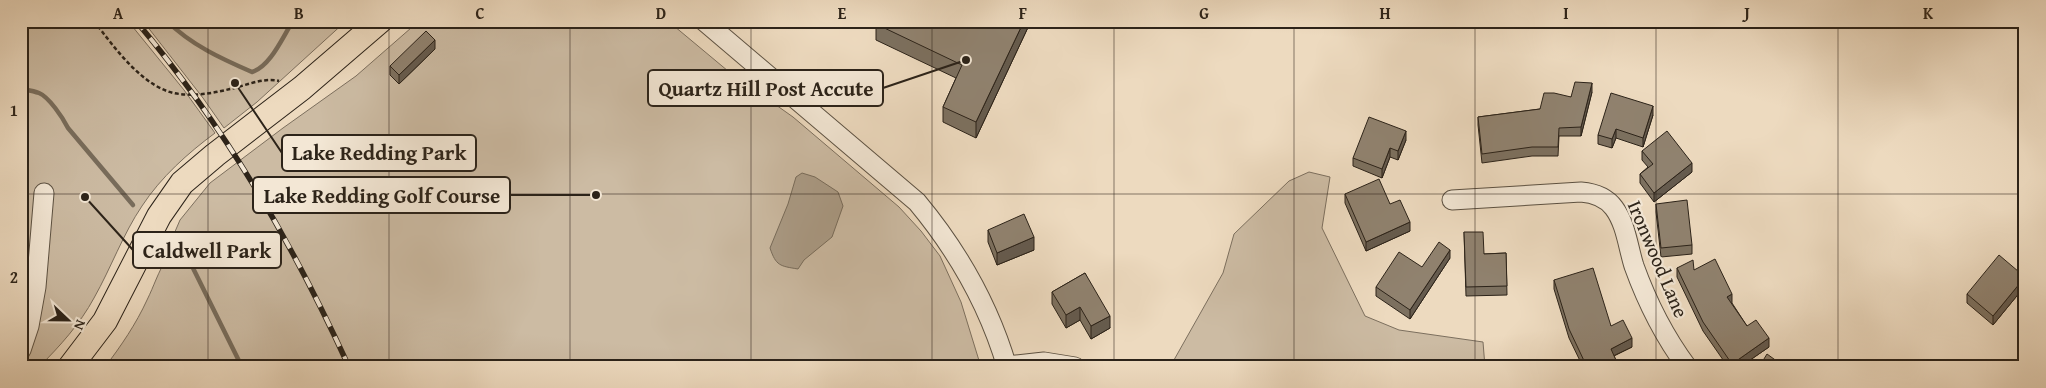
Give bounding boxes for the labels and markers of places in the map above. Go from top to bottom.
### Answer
callout: Quartz Hill Post Accute [648,70,883,106]
callout: Lake Redding Park [282,135,476,171]
callout: Lake Redding Golf Course [253,177,510,213]
callout: Caldwell Park [133,232,281,268]

